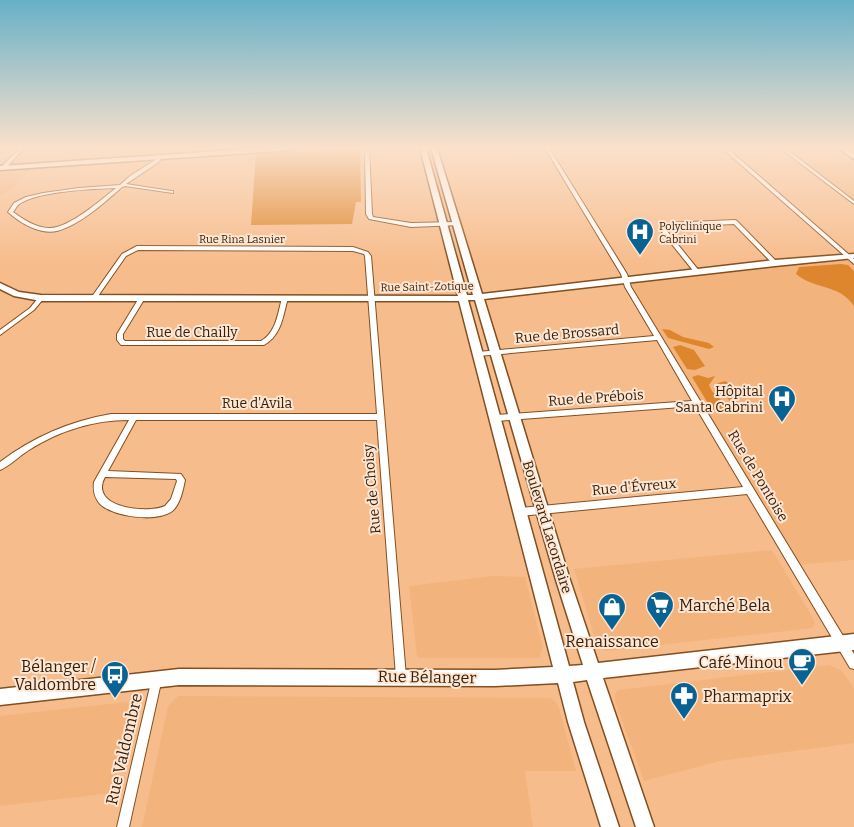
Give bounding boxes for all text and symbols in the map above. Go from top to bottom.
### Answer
hospital icon: Polyclinique Cabrini [625,217,655,256]
place label: Polyclinique Cabrini [659,220,722,246]
street label: Rue Rina Lasnier [199,233,285,246]
street label: Rue Saint-Zotique [380,280,474,294]
street label: Rue de Brossard [514,321,620,347]
street label: Rue de Chailly [146,324,238,341]
place label: Hôpital Santa Cabrini [675,383,763,416]
hospital icon: Hôpital Santa Cabrini [767,384,797,423]
street label: Rue de Prébois [548,386,644,410]
street label: Rue d'Avila [222,395,292,412]
street label: Rue de Pontoise [724,427,792,525]
street label: Rue de Choisy [360,443,384,535]
street label: Boulevard Lacordaire [519,458,575,596]
street label: Rue d'Évreux [591,474,677,499]
supermarket icon: Marché Bela [645,590,675,629]
shop icon: Renaissance [597,592,627,631]
place label: Marché Bela [679,596,771,615]
place label: Renaissance [565,632,659,651]
cafe icon: Café Minou [787,647,817,686]
place label: Café Minou [699,653,783,672]
place label: Bélanger / Valdombre [14,657,97,694]
bus stop icon: Bélanger / Valdombre [100,660,130,699]
street label: Rue Bélanger [377,667,477,687]
pharmacy icon: Pharmaprix [669,681,699,720]
place label: Pharmaprix [703,687,792,706]
street label: Rue Valdombre [102,691,146,807]

